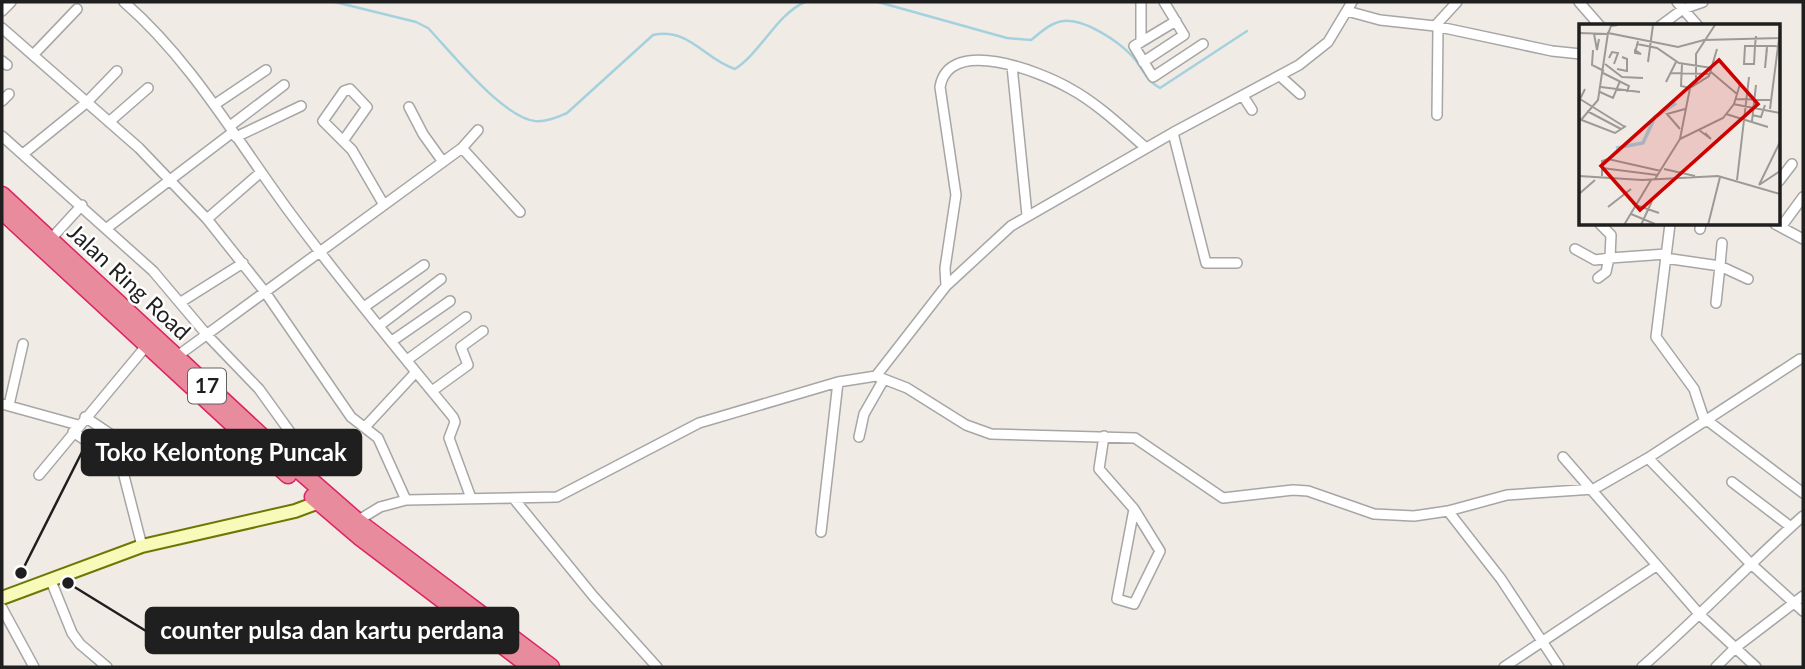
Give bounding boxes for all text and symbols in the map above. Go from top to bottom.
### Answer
inset map [1579,24,1780,226]
street label: Jalan Ring Road [62,217,197,345]
road number: 17 [188,368,226,404]
callout: Toko Kelontong Puncak [82,430,361,475]
text: Toko Kelontong Puncak [95,437,347,466]
callout: counter pulsa dan kartu perdana [146,608,518,653]
text: counter pulsa dan kartu perdana [160,615,504,644]

